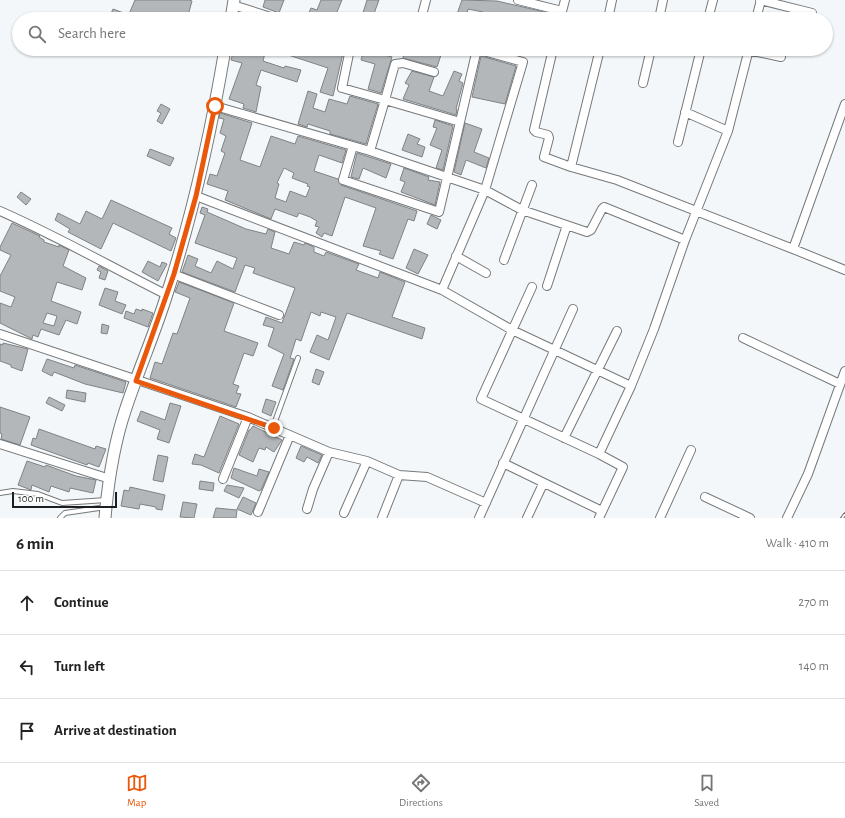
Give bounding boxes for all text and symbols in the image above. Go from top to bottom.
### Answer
search box [12,12,833,56]
icon: search [26,23,48,45]
text: Search here [58,26,126,41]
route start [206,97,224,115]
route end [265,419,283,437]
scale bar [12,490,117,509]
text: 100 m [18,493,44,504]
text: 6 min [16,535,54,552]
text: Walk · 410 m [766,537,829,550]
icon: ahead [16,592,38,614]
text: Continue [54,595,109,610]
text: 270 m [798,596,829,609]
icon: left [16,656,38,678]
text: Turn left [54,659,105,674]
text: 140 m [799,660,829,673]
icon: arrive [16,720,38,742]
text: Arrive at destination [54,723,177,738]
tab: Map [126,772,148,809]
tab: Directions [399,772,443,809]
tab: Saved [694,772,719,809]

